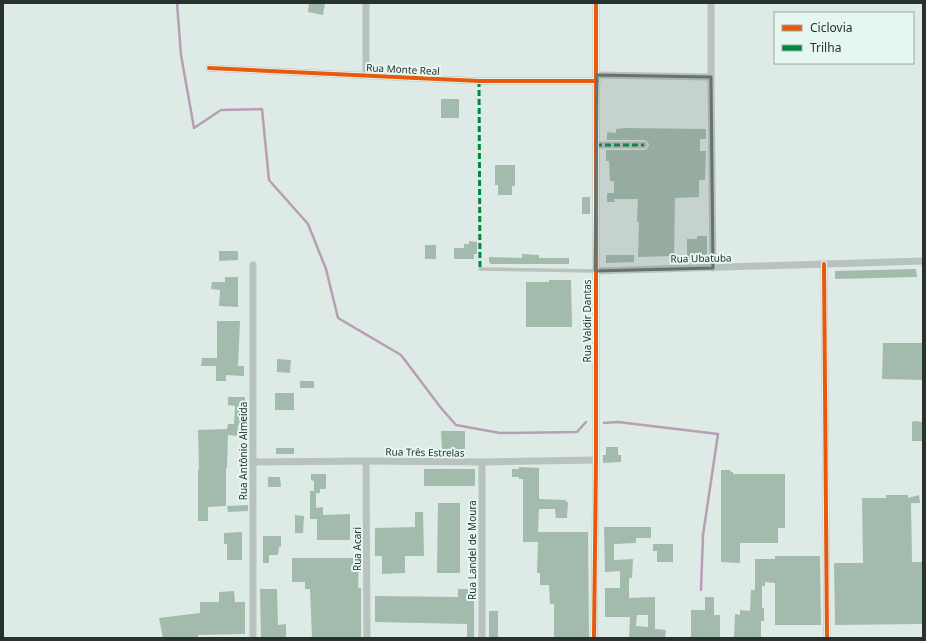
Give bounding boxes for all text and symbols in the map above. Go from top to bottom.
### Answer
legend [774,12,914,64]
text: Ciclovia [810,19,852,36]
text: Trilha [810,39,841,56]
street label: Rua Monte Real [366,60,440,78]
street label: Rua Ubatuba [670,250,732,266]
street label: Rua Valdir Dantas [580,279,594,363]
street label: Rua Antônio Almeida [236,402,250,500]
street label: Rua Três Estrelas [385,444,465,460]
street label: Rua Landel de Moura [465,500,479,600]
street label: Rua Acari [350,527,364,571]

